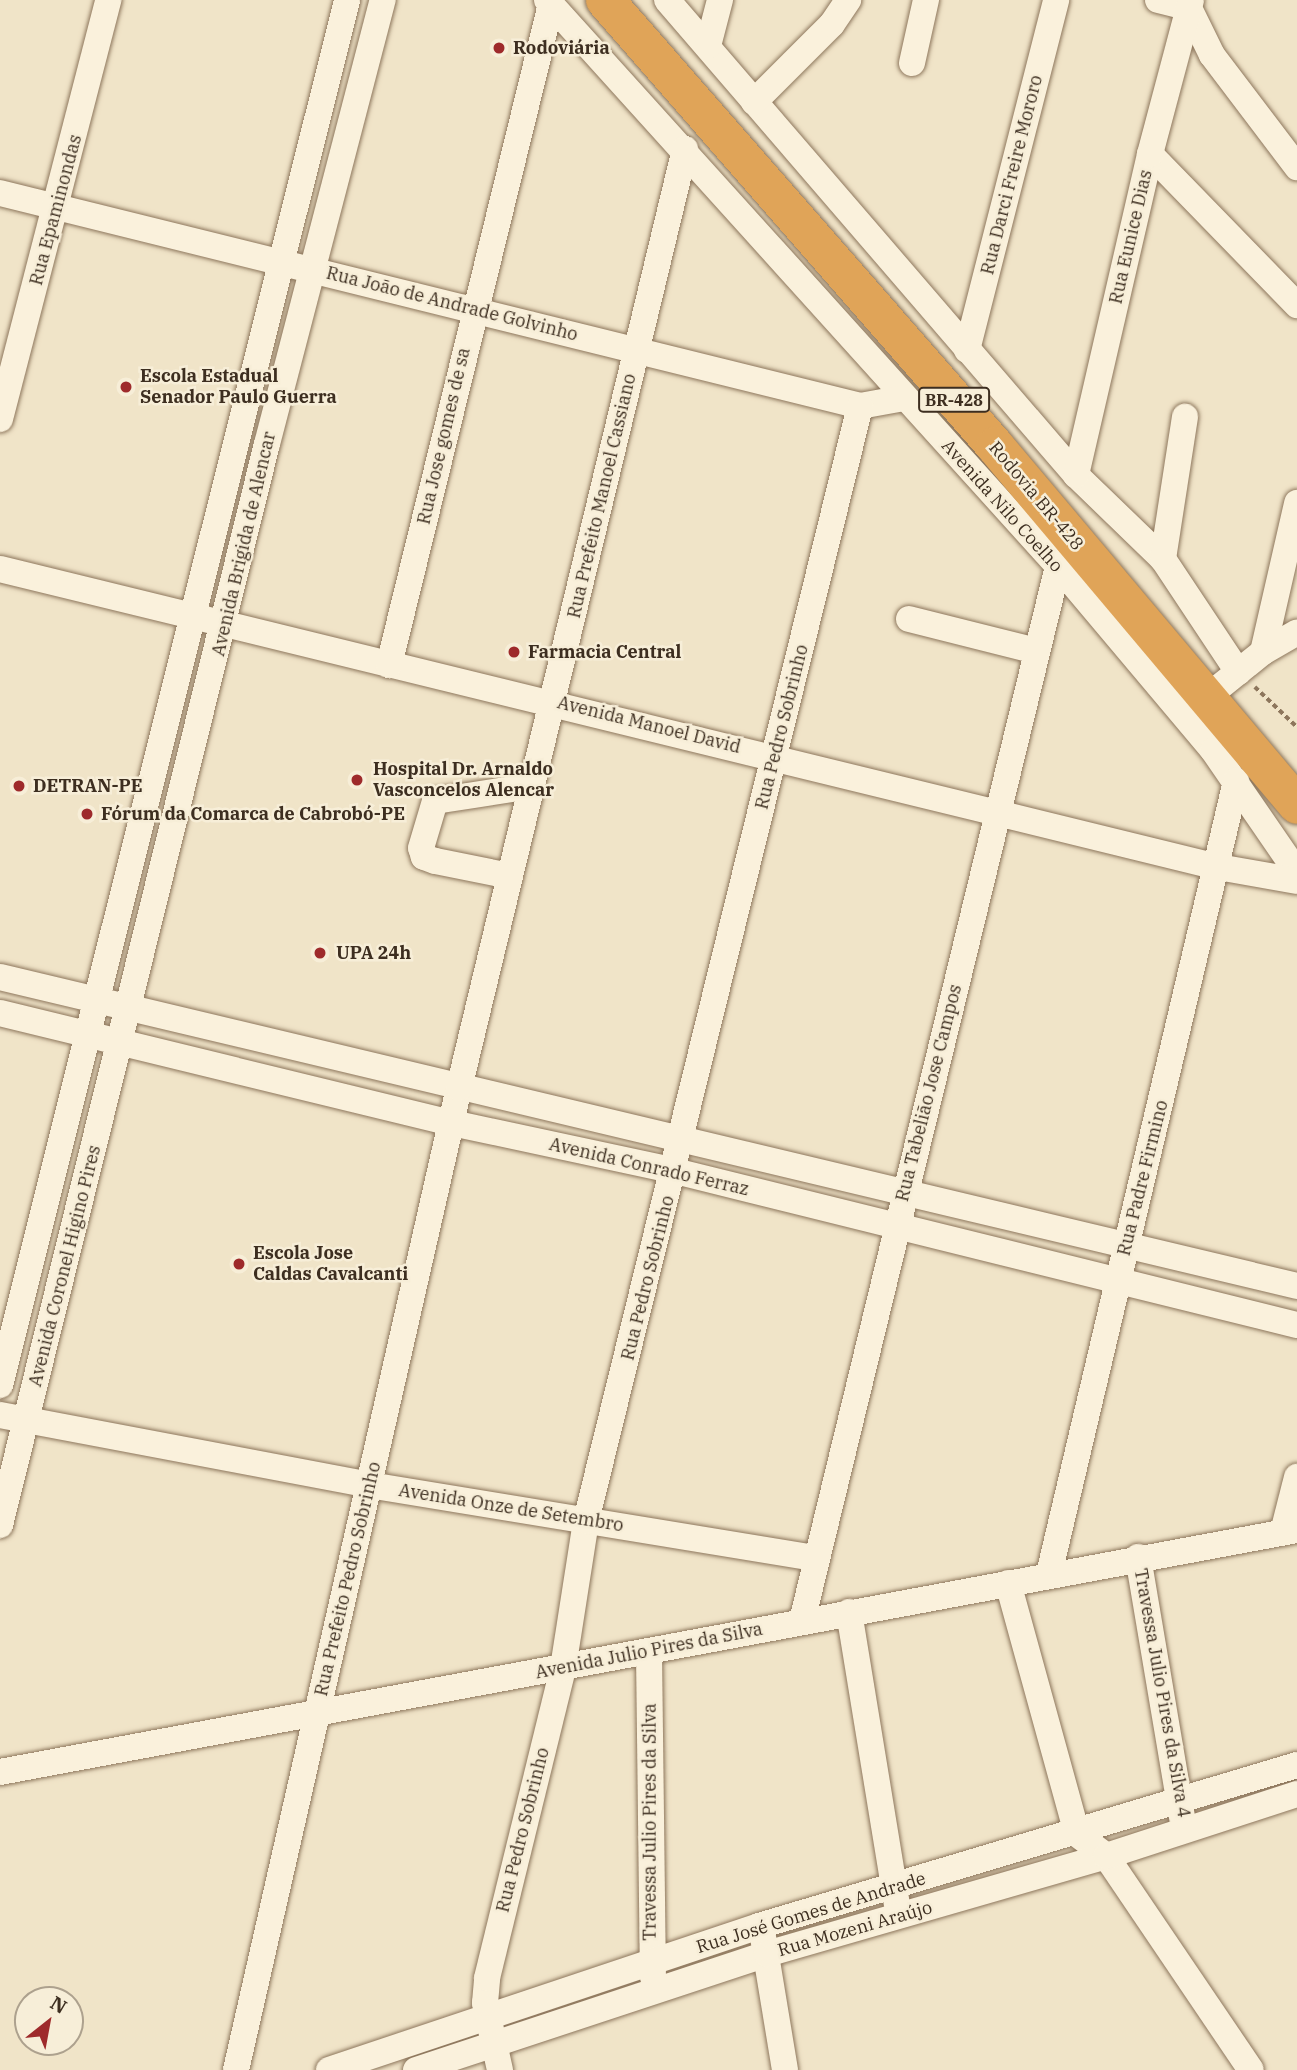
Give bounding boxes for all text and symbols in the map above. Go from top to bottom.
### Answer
place label: Rodoviária [513,37,610,59]
marker: Rodoviária [491,40,507,56]
street label: Rua Darci Freire Mororo [977,73,1047,277]
street label: Rua Epaminondas [25,132,87,288]
street label: Rua Eunice Dias [1105,168,1157,306]
street label: Rua João de Andrade Golvinho [324,262,580,346]
street label: Rua Jose gomes de sa [413,345,475,527]
place label: Escola Estadual Senador Paulo Guerra [140,366,337,408]
street label: Rua Prefeito Manoel Cassiano [563,372,641,620]
marker: Escola Estadual Senador Paulo Guerra [118,379,134,395]
road number: BR-428 [917,388,991,412]
street label: Avenida Brigida de Alencar [208,430,280,658]
street label: Avenida Nilo Coelho [937,435,1067,577]
street label: Rodovia BR-428 [984,437,1088,555]
place label: Farmacia Central [528,641,681,663]
street label: Rua Pedro Sobrinho [751,642,813,812]
marker: Farmacia Central [506,644,522,660]
street label: Avenida Manoel David [555,692,743,758]
place label: Hospital Dr. Arnaldo Vasconcelos Alencar [373,759,554,802]
marker: Hospital Dr. Arnaldo Vasconcelos Alencar [347,770,367,790]
place label: DETRAN-PE [33,775,143,797]
marker: DETRAN-PE [11,778,27,794]
place label: Fórum da Comarca de Cabrobó-PE [101,803,405,825]
marker: Fórum da Comarca de Cabrobó-PE [79,806,95,822]
place label: UPA 24h [336,942,411,964]
marker: UPA 24h [310,943,330,963]
street label: Rua Tabelião Jose Campos [892,982,966,1204]
street label: Rua Padre Firmino [1113,1098,1173,1258]
street label: Avenida Conrado Ferraz [547,1133,751,1201]
street label: Avenida Coronel Higino Pires [25,1143,105,1389]
street label: Rua Pedro Sobrinho [617,1193,679,1363]
place label: Escola Jose Caldas Cavalcanti [253,1243,408,1286]
marker: Escola Jose Caldas Cavalcanti [231,1256,247,1272]
street label: Rua Prefeito Pedro Sobrinho [310,1460,386,1698]
street label: Avenida Onze de Setembro [397,1480,625,1536]
street label: Travessa Julio Pires da Silva 4 [1129,1567,1195,1819]
street label: Avenida Julio Pires da Silva [534,1618,764,1684]
street label: Travessa Julio Pires da Silva [639,1703,661,1941]
street label: Rua Pedro Sobrinho [492,1745,554,1915]
street label: Rua José Gomes de Andrade [694,1868,928,1958]
street label: Rua Mozeni Araújo [775,1897,935,1961]
north arrow [14,1986,84,2056]
text: N [46,1991,71,2019]

